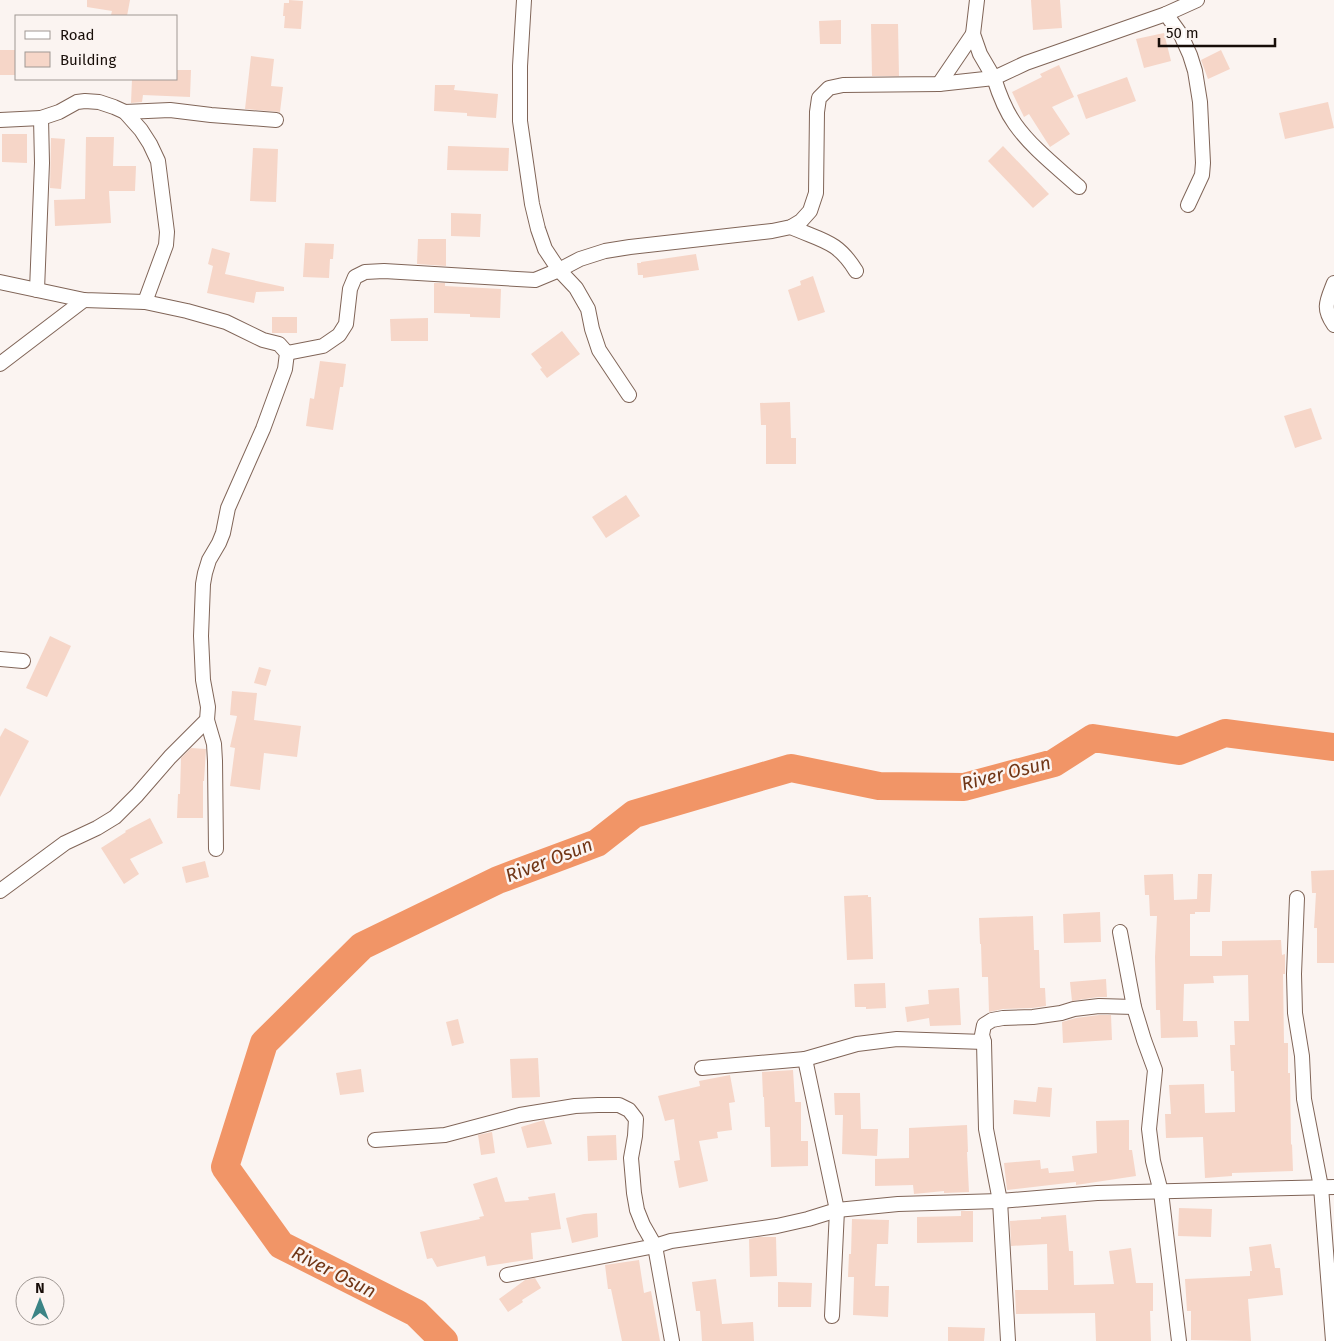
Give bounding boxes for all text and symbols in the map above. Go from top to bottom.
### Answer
legend [15,15,178,80]
scale bar [1159,15,1275,47]
text: 50 m [1166,24,1199,42]
text: Road [60,26,95,44]
text: Building [60,51,116,69]
water label: River Osun [959,751,1053,795]
water label: River Osun [502,833,596,887]
water label: River Osun [288,1241,380,1303]
north arrow [15,1276,65,1326]
text: N [35,1280,45,1297]

